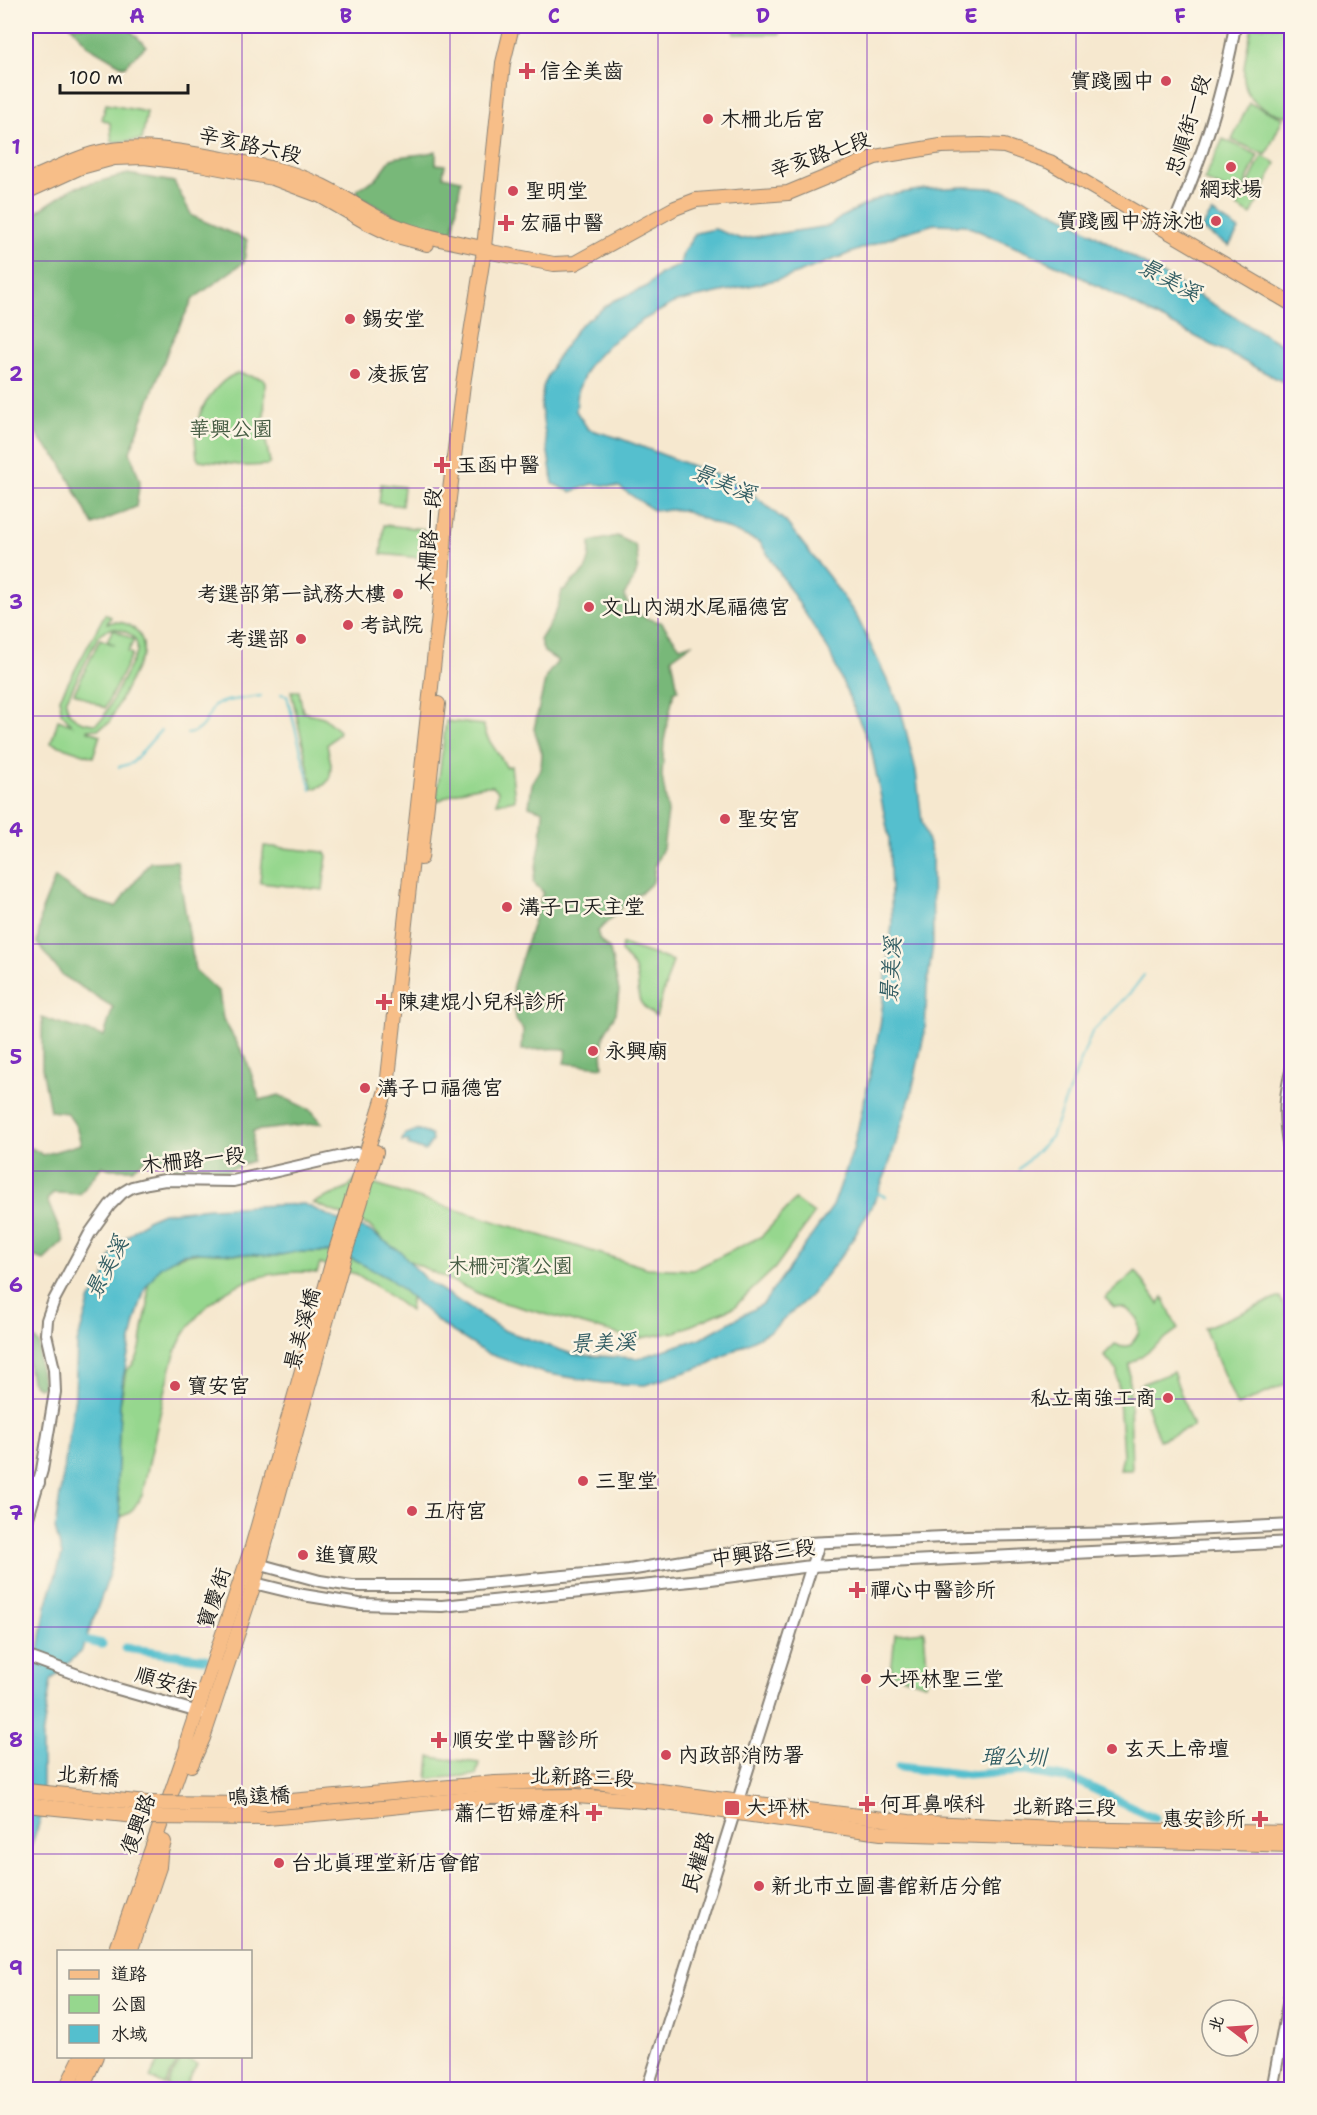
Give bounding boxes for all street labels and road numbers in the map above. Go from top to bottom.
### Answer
street label: 忠順街一段 [1159,71,1217,179]
street label: 辛亥路六段 [196,120,304,170]
street label: 辛亥路七段 [766,125,874,185]
street label: 木柵路一段 [410,486,448,594]
street label: 木柵路一段 [139,1141,247,1179]
street label: 景美溪橋 [278,1285,326,1373]
street label: 中興路三段 [709,1533,817,1573]
street label: 寶慶街 [191,1564,237,1632]
street label: 順安街 [132,1660,200,1704]
street label: 北新橋 [55,1759,121,1793]
street label: 北新路三段 [529,1761,635,1793]
street label: 鳴遠橋 [227,1780,291,1812]
street label: 復興路 [114,1790,162,1858]
street label: 北新路三段 [1011,1792,1117,1822]
street label: 民權路 [675,1828,721,1896]

